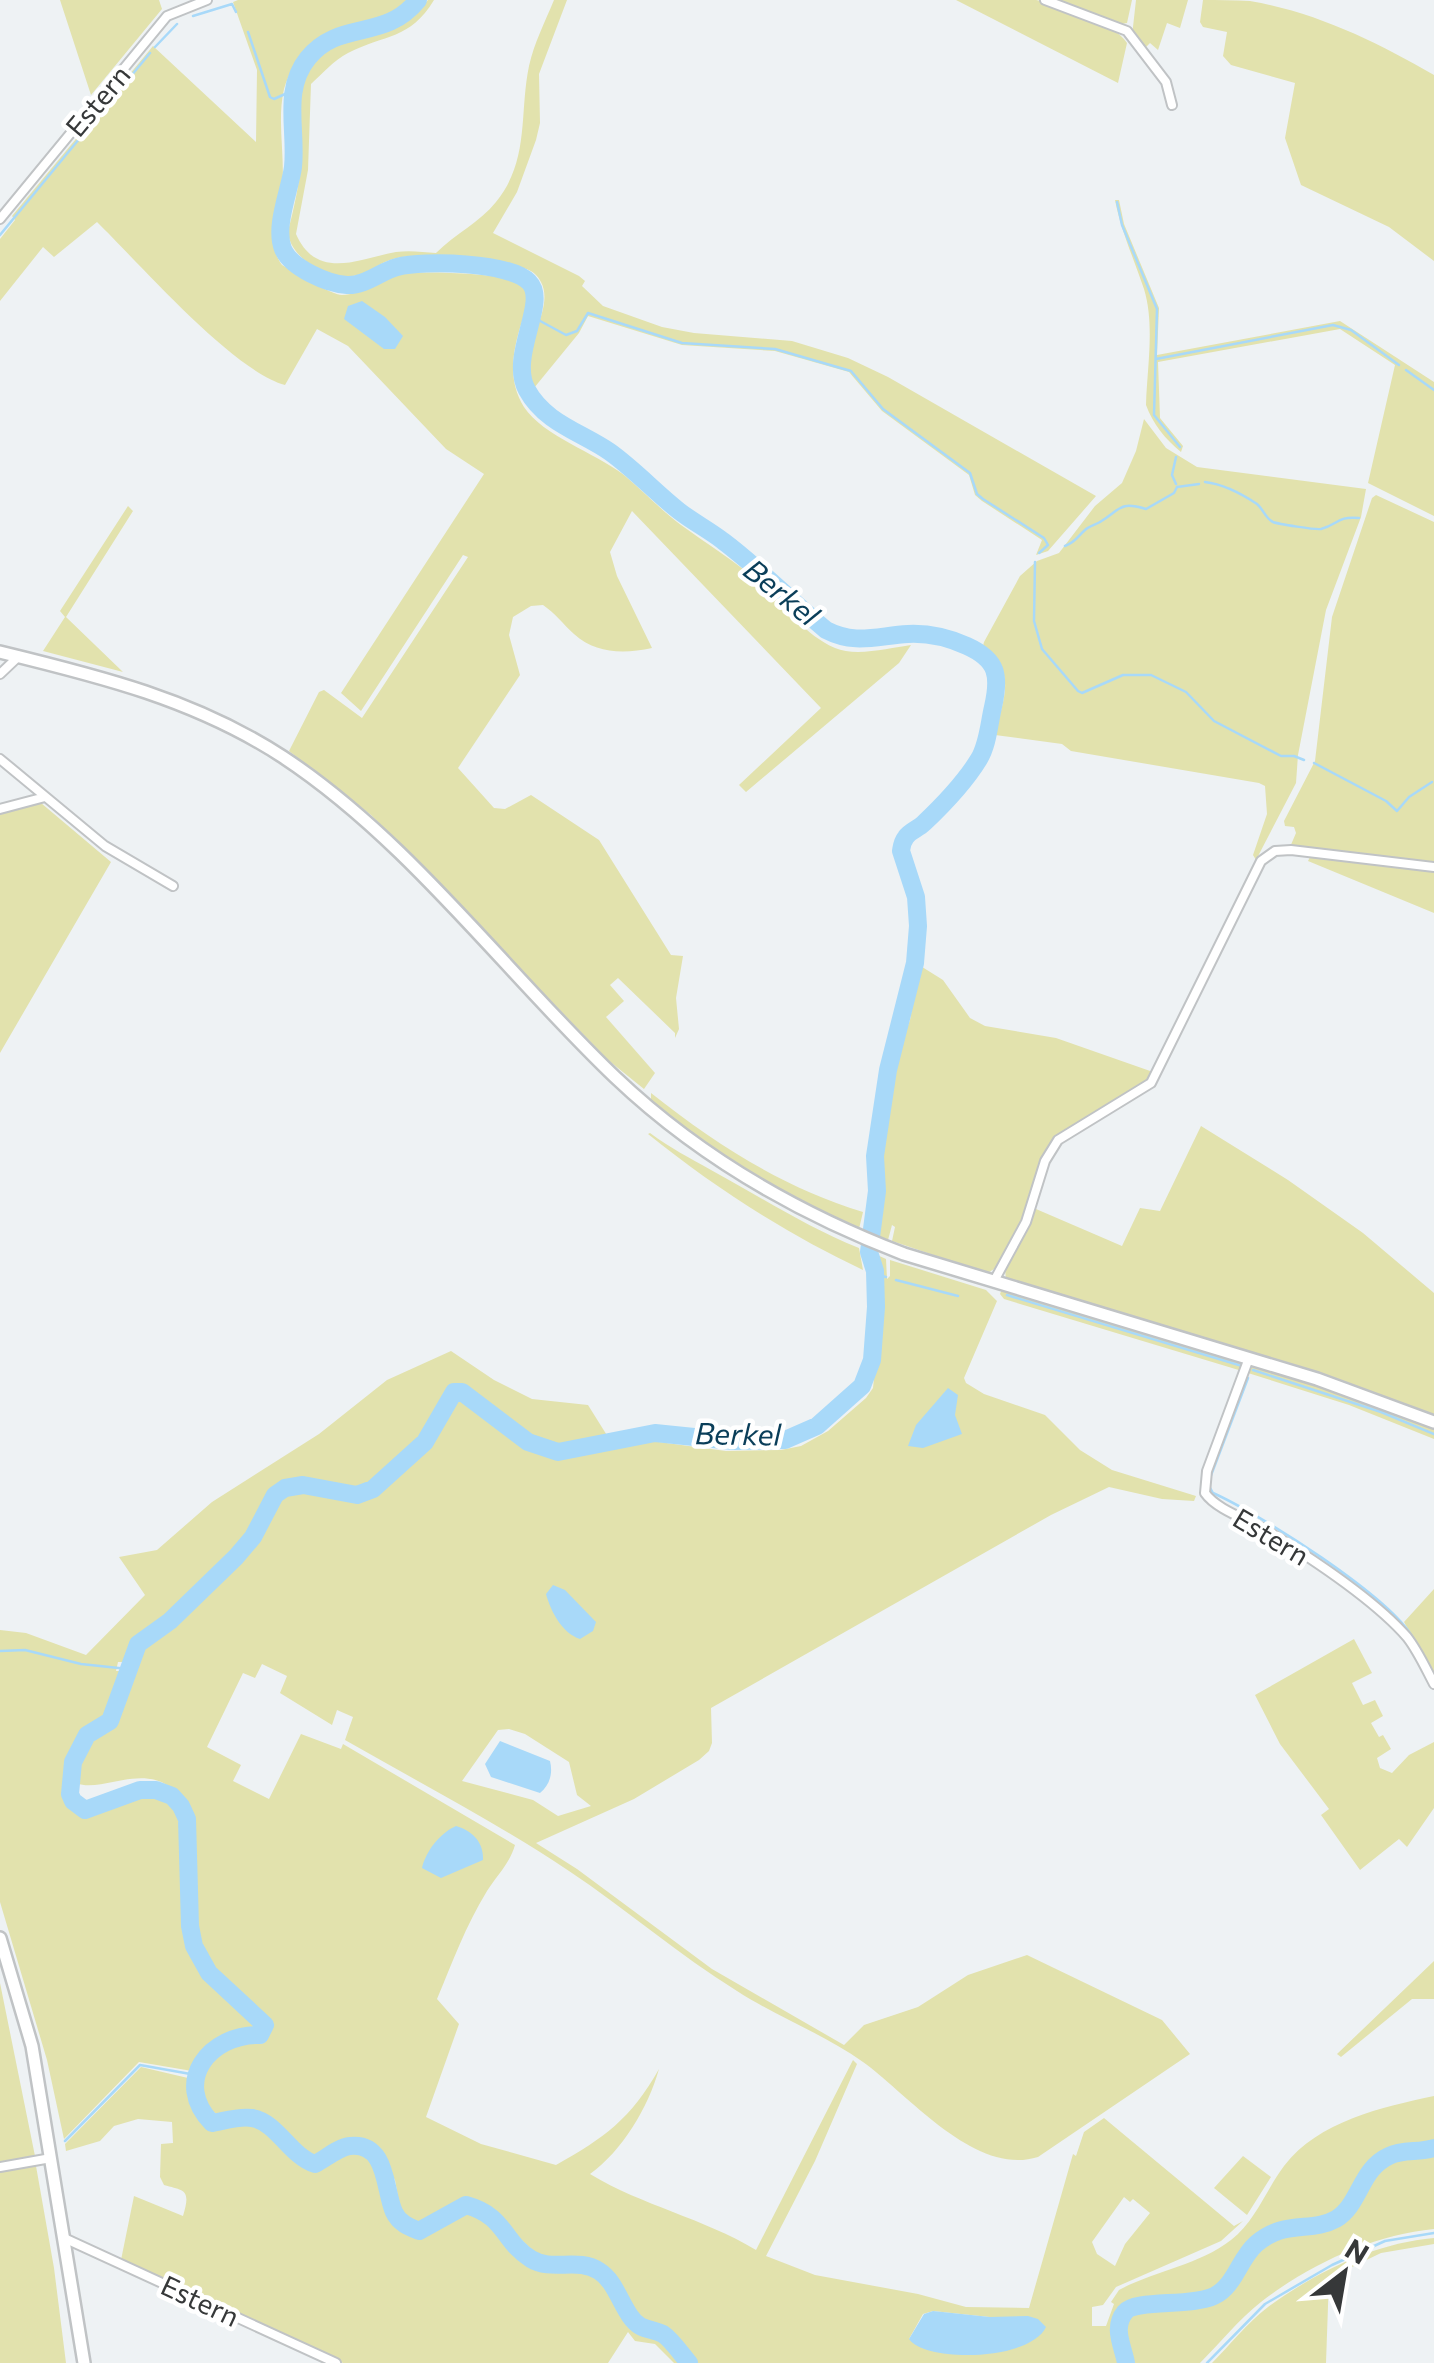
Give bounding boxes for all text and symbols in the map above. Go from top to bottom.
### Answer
street label: Estern [58,58,137,143]
water label: Berkel [737,550,829,633]
water label: Berkel [695,1413,783,1452]
street label: Estern [1227,1500,1316,1572]
north arrow [1294,2223,1394,2323]
text: N [1340,2231,1375,2271]
street label: Estern [156,2267,245,2333]

